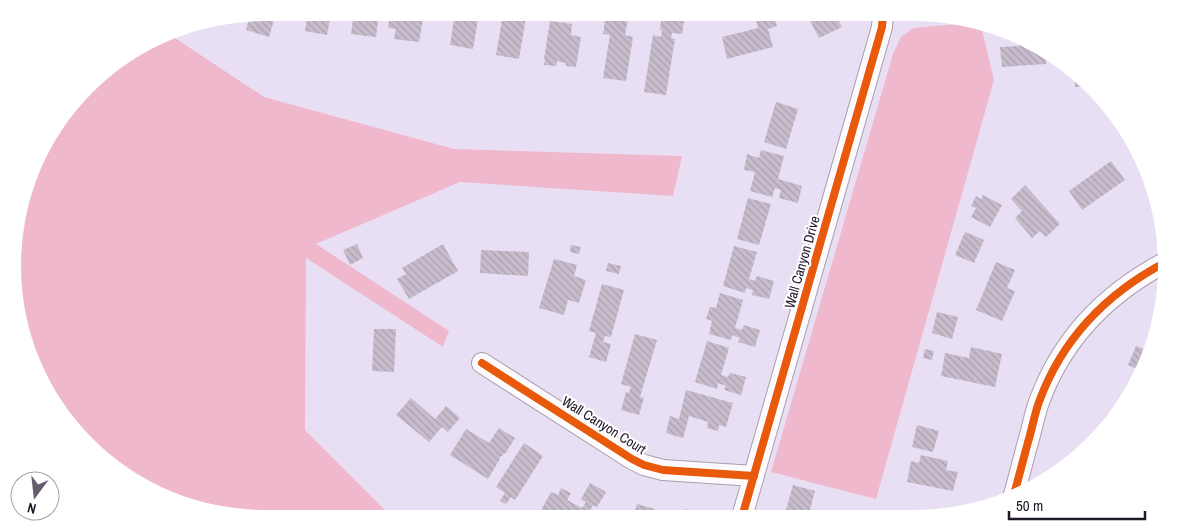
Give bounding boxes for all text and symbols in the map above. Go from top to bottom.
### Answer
street label: Wall Canyon Drive [780,214,824,310]
street label: Wall Canyon Court [559,392,649,458]
north arrow [10,471,60,521]
scale bar [1009,488,1145,520]
text: 50 m [1016,495,1043,516]
text: N [25,499,38,518]

